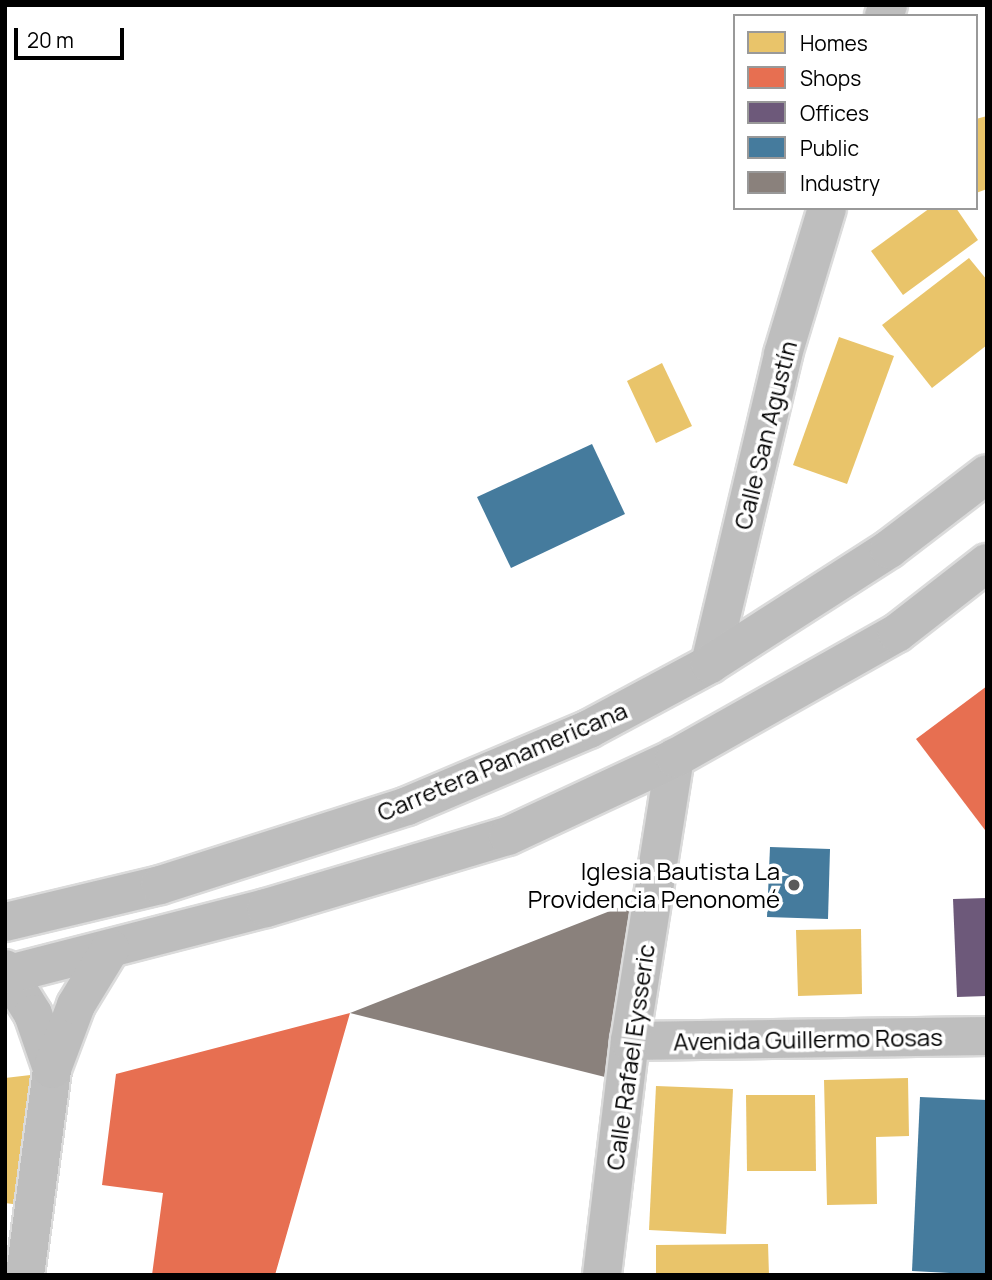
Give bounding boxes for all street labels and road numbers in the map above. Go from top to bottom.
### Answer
street label: Calle San Agustín [728,338,802,532]
street label: Carretera Panamericana [373,695,631,827]
street label: Calle Rafael Eysseric [600,942,660,1172]
street label: Avenida Guillermo Rosas [673,1022,943,1056]

